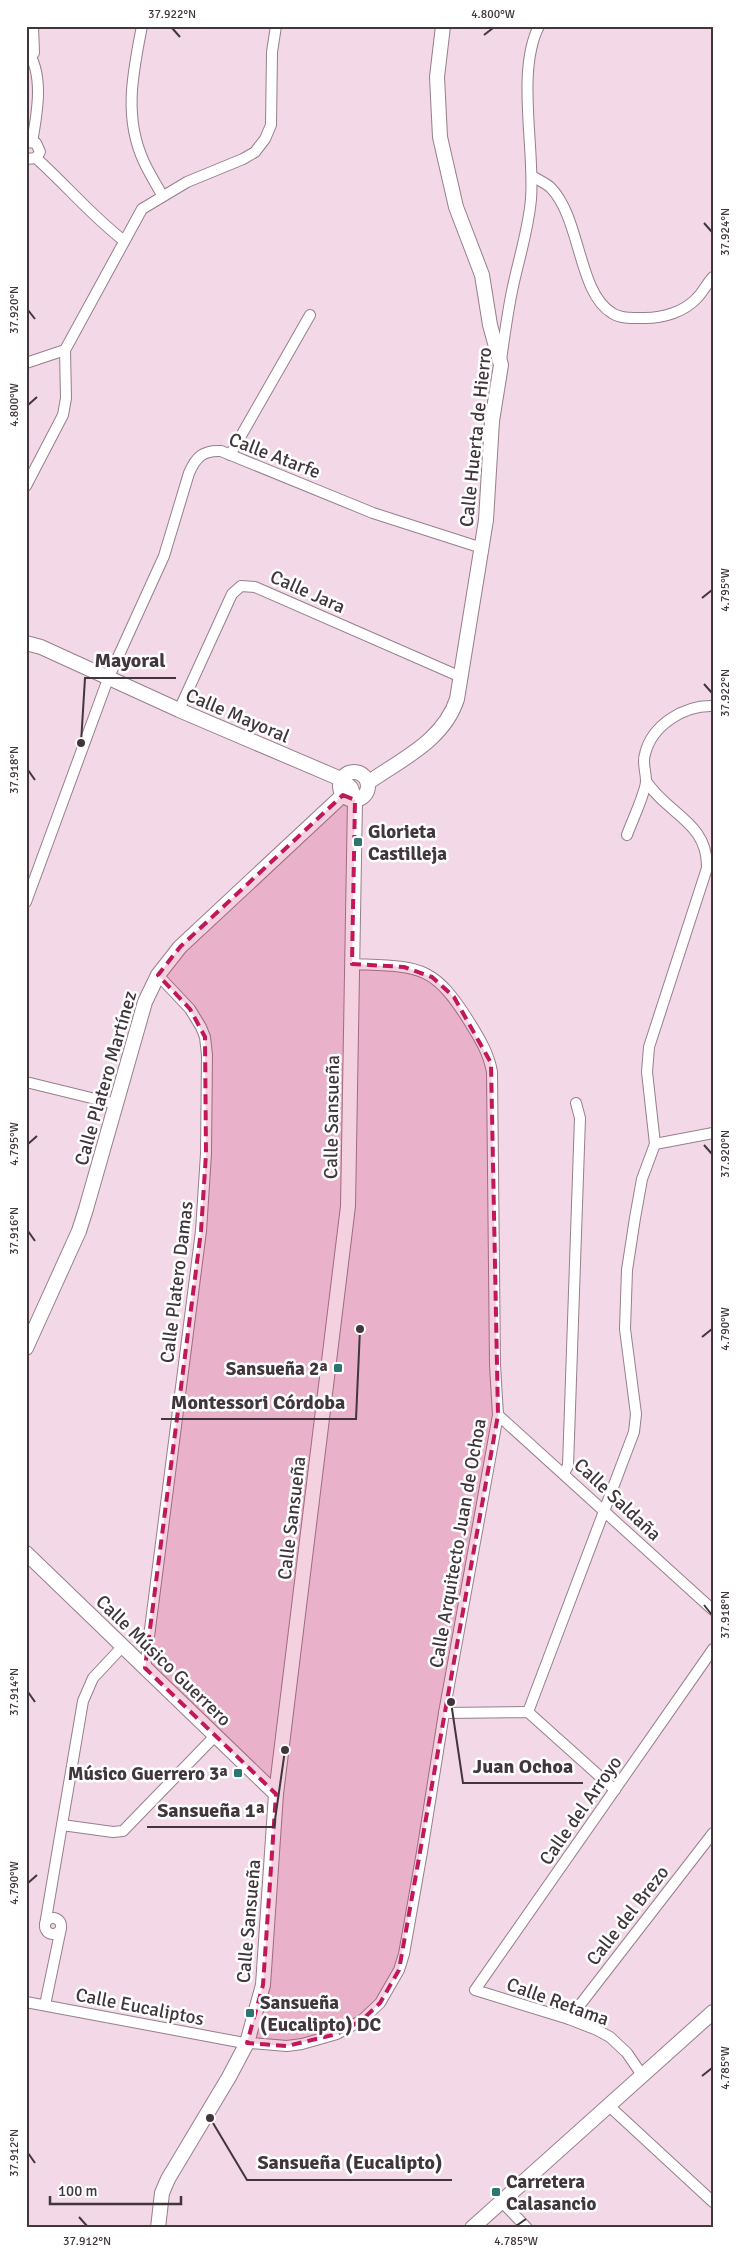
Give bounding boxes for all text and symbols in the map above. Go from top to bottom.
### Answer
text: 37.922°N [148,7,196,22]
text: 4.800°W [471,7,515,22]
text: 37.924°N [718,208,733,256]
text: 37.920°N [7,286,22,334]
street label: Calle Huerta de Hierro [455,346,497,528]
text: 4.800°W [7,383,22,427]
street label: Calle Atarfe [225,427,324,484]
street label: Calle Jara [266,565,349,619]
text: 4.795°W [718,568,733,612]
callout: Mayoral [85,643,176,678]
text: Mayoral [94,648,166,673]
text: 37.922°N [718,669,733,717]
street label: Calle Mayoral [182,683,293,749]
text: 37.918°N [7,746,22,794]
place label: Glorieta Castilleja [368,820,447,866]
marker: Glorieta Castilleja [352,836,364,848]
street label: Calle Platero Martínez [70,988,142,1168]
street label: Calle Sansueña [319,1055,345,1179]
text: 4.795°W [7,1122,22,1166]
text: 37.920°N [718,1130,733,1178]
street label: Calle Platero Damas [155,1200,199,1364]
text: 37.916°N [7,1207,22,1255]
text: 4.790°W [718,1307,733,1351]
place label: Sansueña 2ª [226,1357,328,1381]
marker: Sansueña 2ª [332,1362,344,1374]
callout: Montessori Córdoba [161,1384,356,1419]
text: Montessori Córdoba [171,1390,345,1415]
street label: Calle Arquitecto Juan de Ochoa [424,1417,492,1670]
street label: Calle Saldaña [569,1453,666,1546]
street label: Calle Sansueña [273,1455,311,1581]
street label: Calle Músico Guerrero [90,1590,236,1732]
text: 37.918°N [718,1591,733,1639]
text: 37.914°N [7,1668,22,1716]
callout: Juan Ochoa [463,1748,583,1783]
street label: Calle del Arroyo [534,1751,627,1870]
text: Juan Ochoa [473,1754,573,1779]
place label: Músico Guerrero 3ª [68,1762,228,1786]
marker: Músico Guerrero 3ª [232,1767,244,1779]
callout: Sansueña 1ª [147,1792,274,1827]
text: Sansueña 1ª [157,1798,265,1823]
street label: Calle Sansueña [232,1858,266,1984]
text: 4.790°W [7,1861,22,1905]
street label: Calle del Brezo [581,1861,674,1970]
street label: Calle Retama [503,1972,612,2032]
street label: Calle Eucaliptos [74,1983,206,2031]
place label: Sansueña (Eucalipto) DC [260,1991,381,2037]
marker: Sansueña (Eucalipto) DC [244,2007,256,2019]
text: 4.785°W [718,2046,733,2090]
text: 37.912°N [7,2129,22,2177]
callout: Sansueña (Eucalipto) [247,2145,452,2180]
text: Sansueña (Eucalipto) [257,2150,443,2175]
place label: Carretera Calasancio [506,2170,596,2216]
scale bar [50,2174,181,2206]
text: 100 m [58,2182,98,2200]
marker: Carretera Calasancio [490,2186,502,2198]
text: 37.912°N [63,2234,111,2249]
text: 4.785°W [494,2234,538,2249]

